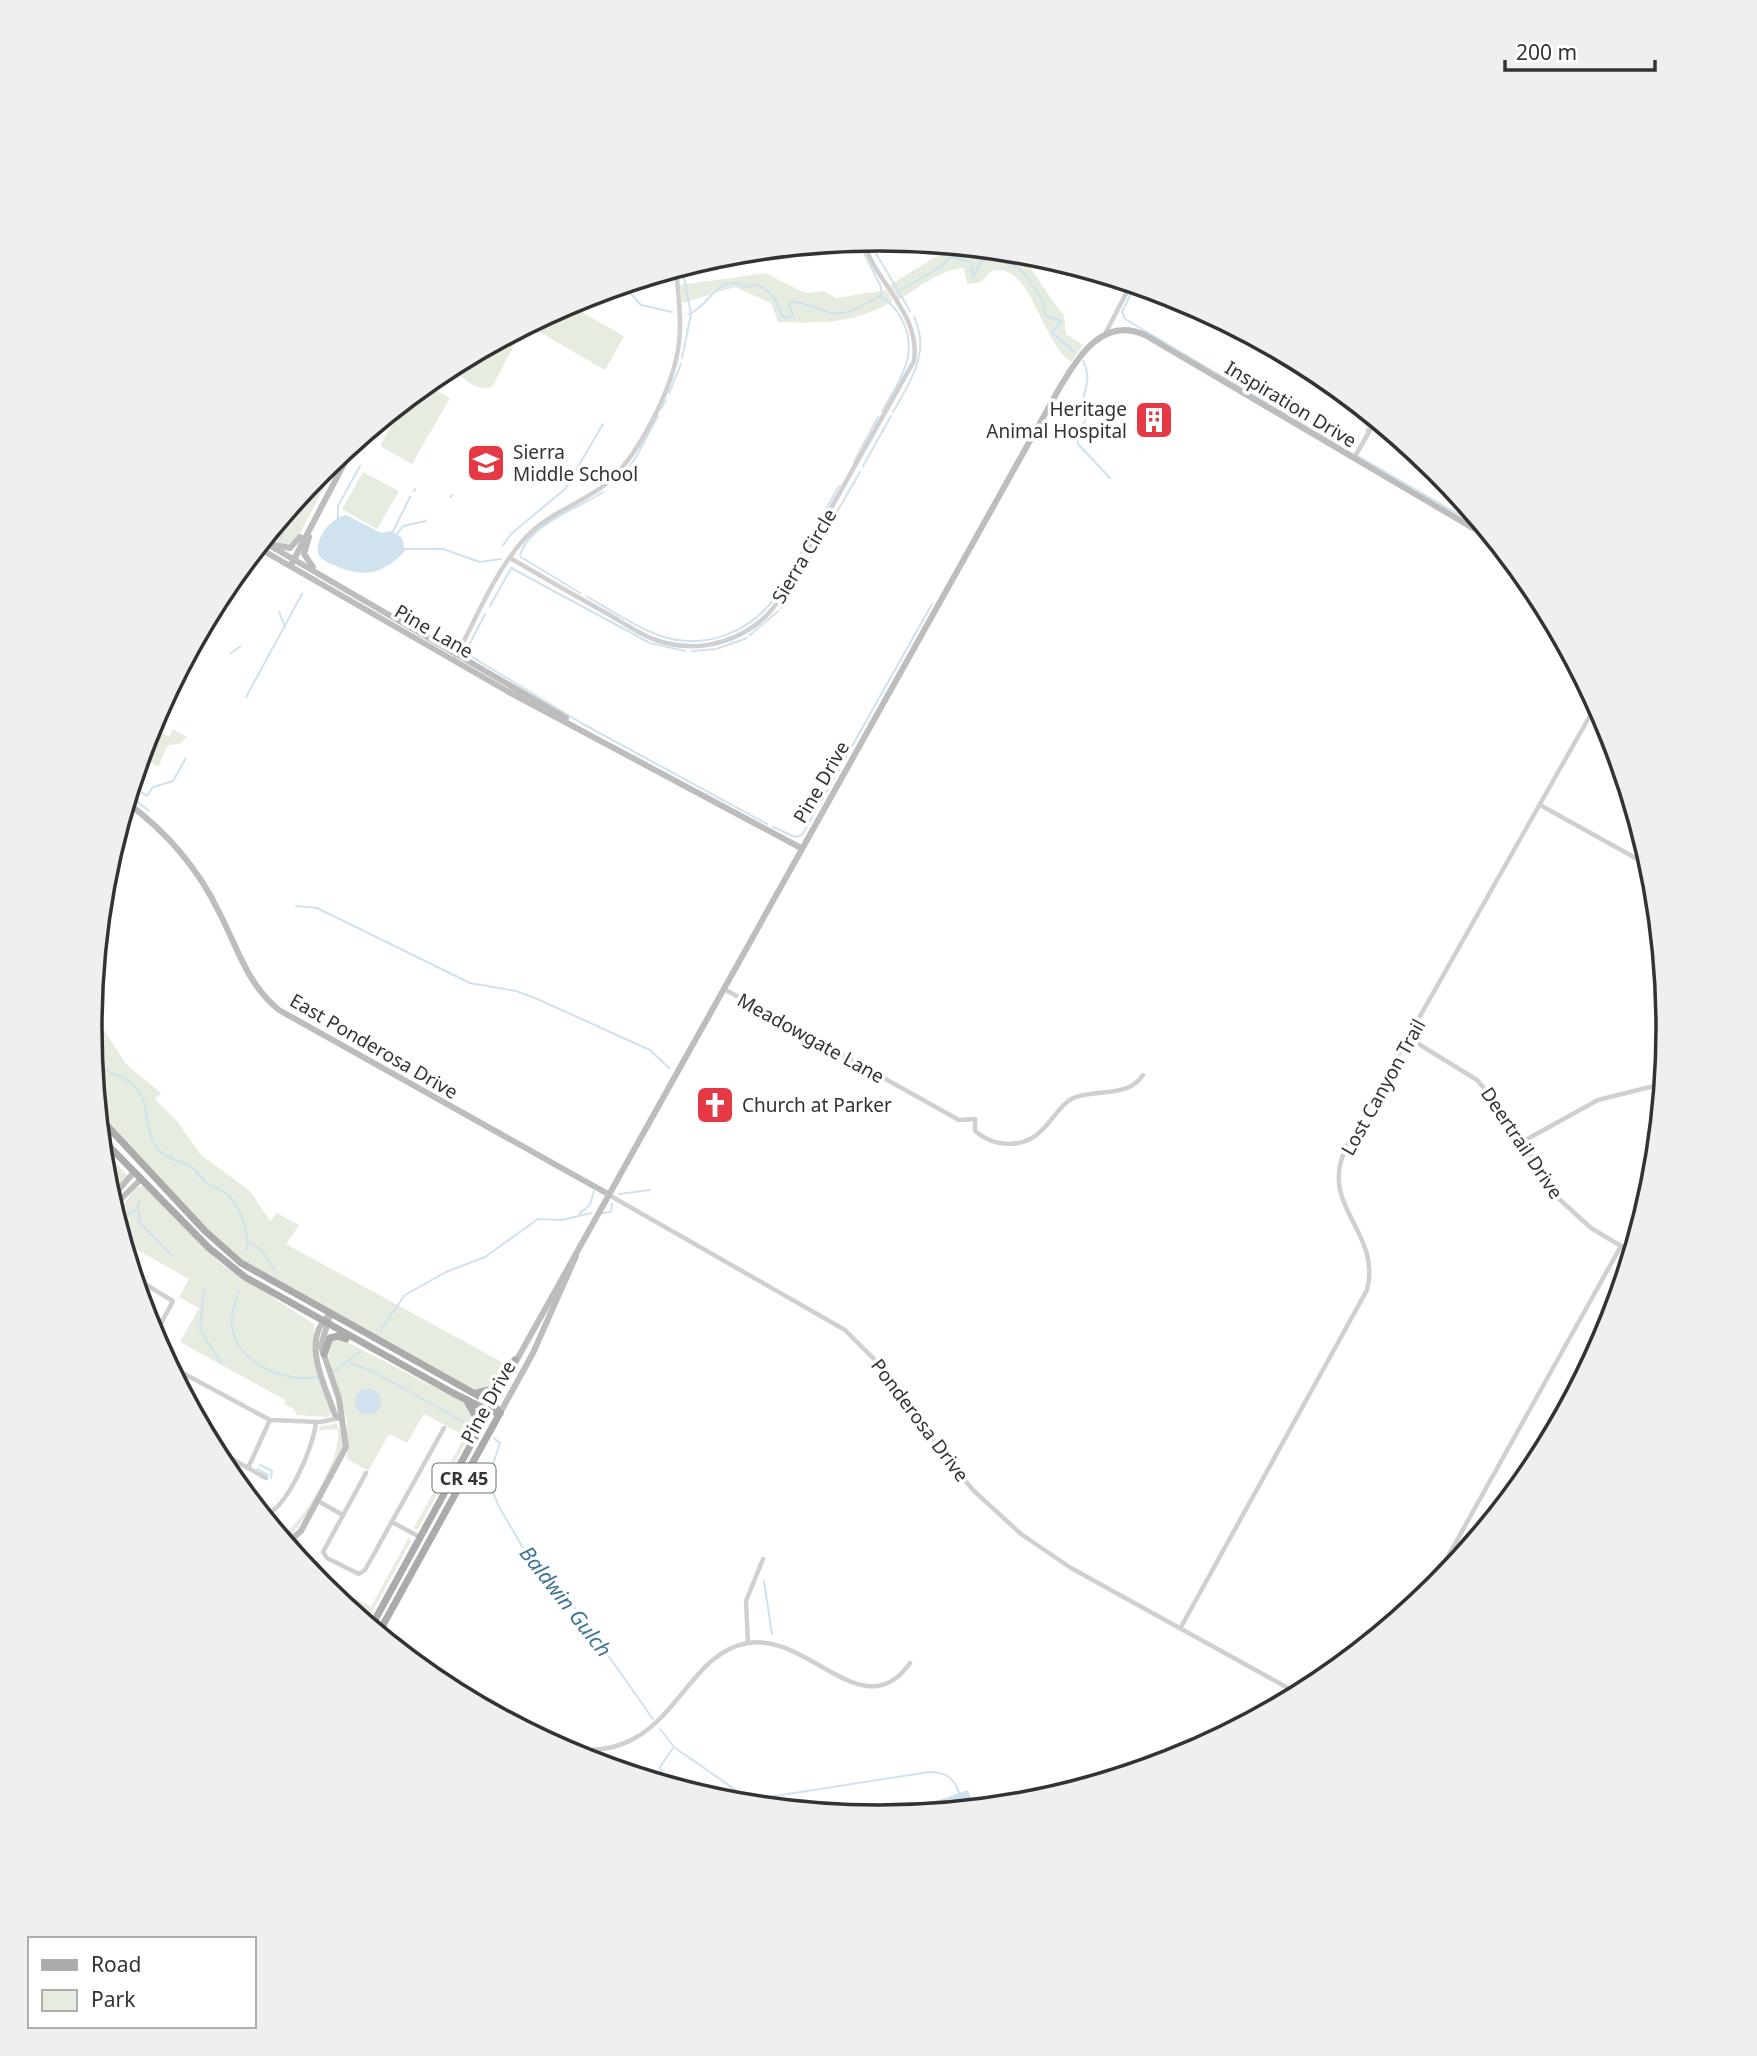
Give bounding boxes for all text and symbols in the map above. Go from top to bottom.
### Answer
scale bar [1505,28,1656,72]
text: 200 m [1516,38,1577,66]
street label: Inspiration Drive [1220,355,1362,453]
place label: Heritage Animal Hospital [986,396,1127,444]
building icon: Heritage Animal Hospital [1133,399,1175,441]
place label: Sierra Middle School [513,439,638,487]
school or university icon: Sierra Middle School [465,442,507,484]
street label: Sierra Circle [766,504,842,608]
street label: Pine Lane [390,598,478,664]
street label: Pine Drive [787,736,855,828]
street label: East Ponderosa Drive [285,987,463,1105]
street label: Meadowgate Lane [733,987,889,1089]
street label: Lost Canyon Trail [1335,1014,1431,1160]
street label: Deertrail Drive [1475,1082,1569,1204]
church icon: Church at Parker [694,1084,736,1126]
place label: Church at Parker [742,1092,892,1118]
street label: Ponderosa Drive [865,1353,975,1487]
street label: Pine Drive [455,1356,521,1448]
road number: CR 45 [433,1464,496,1492]
water label: Baldwin Gulch [514,1540,618,1662]
legend [28,1937,256,2028]
text: Road [91,1950,141,1978]
text: Park [91,1985,136,2013]

